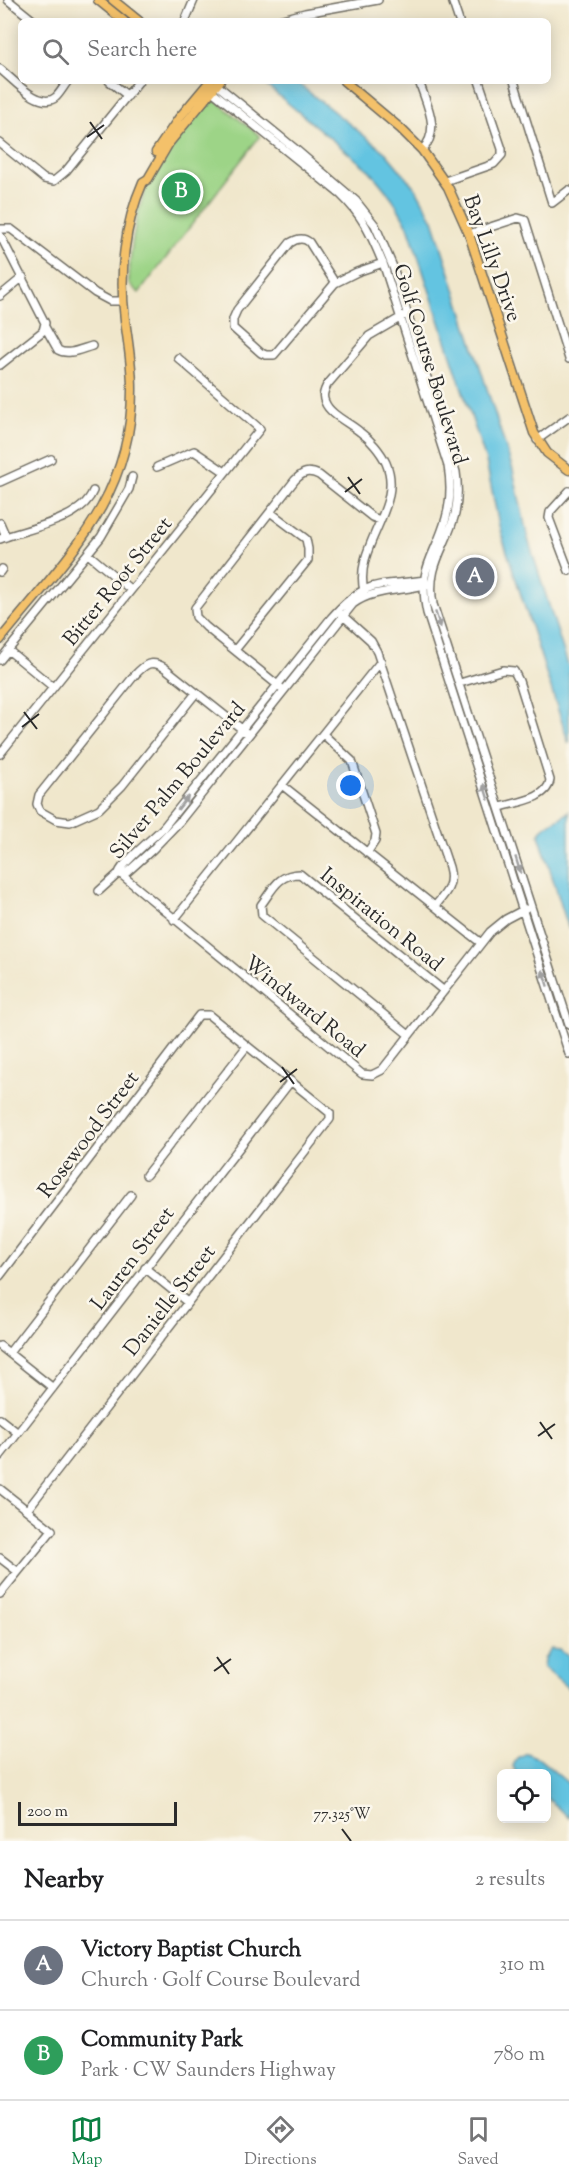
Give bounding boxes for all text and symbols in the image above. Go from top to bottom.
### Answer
search box [18,18,551,84]
icon: search [39,35,72,68]
text: Search here [87,35,197,67]
pin: B [162,170,201,214]
street label: Bay Lilly Drive [454,191,528,326]
street label: Golf Course Boulevard [384,261,474,469]
street label: Bitter Root Street [57,511,180,653]
pin: A [456,554,494,600]
one-way arrow [434,611,443,629]
street label: Silver Palm Boulevard [104,696,254,867]
your location [336,771,365,800]
one-way arrow [481,783,490,801]
one-way arrow [176,795,189,811]
one-way arrow [514,856,523,874]
street label: Inspiration Road [313,861,449,980]
street label: Windward Road [237,949,371,1066]
one-way arrow [539,969,549,987]
street label: Rosewood Street [32,1065,147,1205]
street label: Lauren Street [85,1201,183,1317]
street label: Danielle Street [117,1239,224,1363]
map controls [497,1769,551,1823]
button: locate [497,1769,551,1823]
scale bar [18,1799,177,1826]
text: 200 m [27,1801,68,1824]
text: 77.325°W [314,1805,371,1826]
text: Nearby [24,1862,104,1899]
text: 2 results [475,1866,545,1895]
text: Victory Baptist Church [81,1935,302,1967]
text: A [35,1951,52,1980]
text: 310 m [499,1951,545,1980]
text: Church · Golf Course Boulevard [81,1967,361,1996]
text: Community Park [81,2025,243,2057]
text: B [37,2041,50,2070]
text: 780 m [494,2041,545,2070]
text: Park · CW Saunders Highway [81,2057,336,2086]
tab: Map [70,2113,103,2172]
tab: Directions [244,2113,317,2172]
tab: Saved [457,2113,499,2172]

